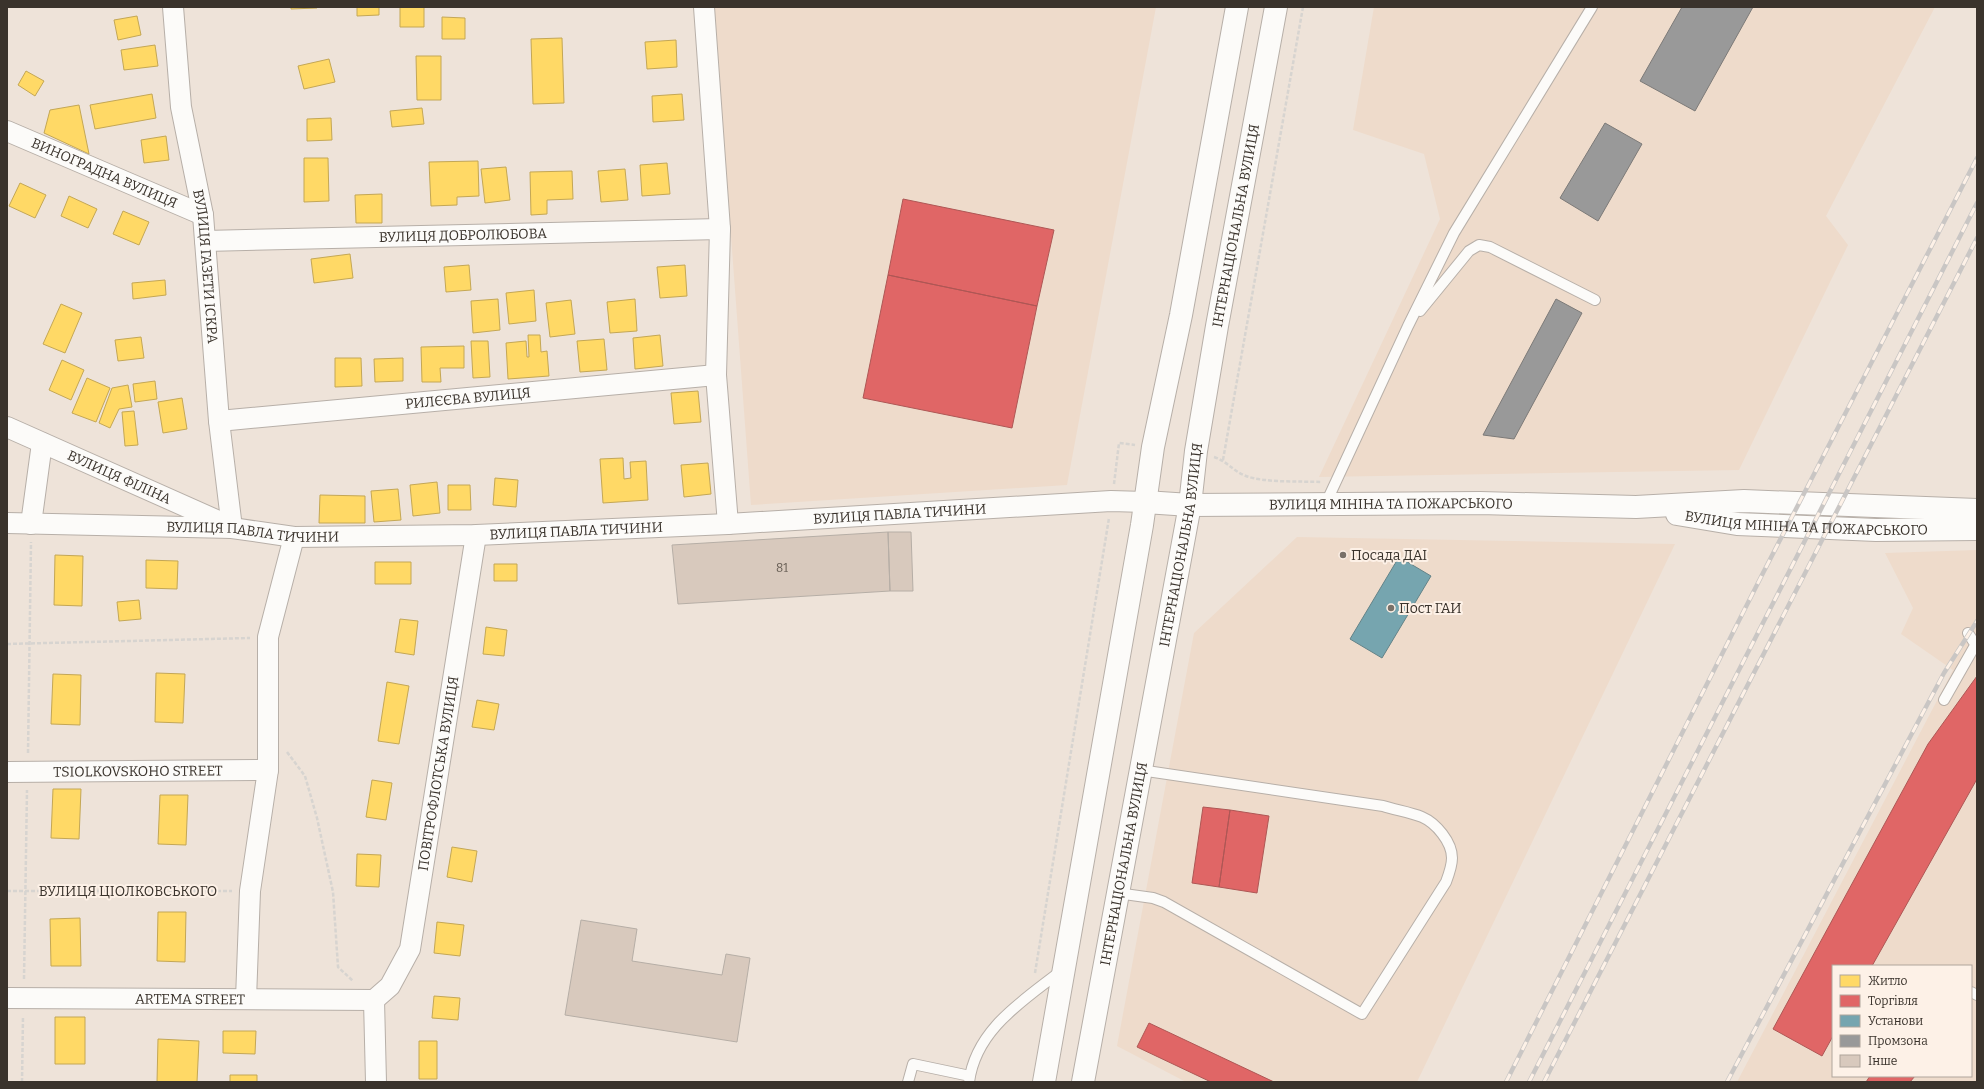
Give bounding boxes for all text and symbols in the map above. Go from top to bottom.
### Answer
street label: ІНТЕРНАЦІОНАЛЬНА ВУЛИЦЯ [1209,123,1263,329]
street label: ВИНОГРАДНА ВУЛИЦЯ [29,134,180,212]
street label: ВУЛИЦЯ ГАЗЕТИ ІСКРА [189,188,221,344]
street label: ВУЛИЦЯ ДОБРОЛЮБОВА [379,225,547,246]
street label: РИЛЄЄВА ВУЛИЦЯ [405,384,531,413]
street label: ІНТЕРНАЦІОНАЛЬНА ВУЛИЦЯ [1156,442,1206,648]
street label: ВУЛИЦЯ ФІЛІНА [65,447,174,508]
street label: ВУЛИЦЯ МІНІНА ТА ПОЖАРСЬКОГО [1269,495,1513,513]
street label: ВУЛИЦЯ ПАВЛА ТИЧИНИ [813,501,987,528]
street label: ВУЛИЦЯ МІНІНА ТА ПОЖАРСЬКОГО [1684,507,1928,539]
street label: ВУЛИЦЯ ПАВЛА ТИЧИНИ [166,519,339,546]
street label: ВУЛИЦЯ ПАВЛА ТИЧИНИ [489,519,663,543]
place label: Посада ДАІ [1351,547,1427,564]
marker: Посада ДАІ [1338,550,1348,560]
house number: 81 [776,561,788,575]
place label: Пост ГАИ [1399,600,1462,617]
marker: Пост ГАИ [1386,603,1396,613]
street label: ПОВІТРОФЛОТСЬКА ВУЛИЦЯ [415,675,462,872]
street label: ІНТЕРНАЦІОНАЛЬНА ВУЛИЦЯ [1097,761,1151,967]
street label: TSIOLKOVSKOHO STREET [53,762,223,781]
street label: ВУЛИЦЯ ЦІОЛКОВСЬКОГО [39,883,217,900]
legend [1832,965,1972,1077]
text: Житло [1868,974,1908,988]
street label: ARTEMA STREET [135,991,245,1008]
text: Торгівля [1868,994,1918,1008]
text: Установи [1868,1014,1923,1028]
text: Промзона [1868,1034,1928,1048]
text: Інше [1868,1054,1897,1068]

